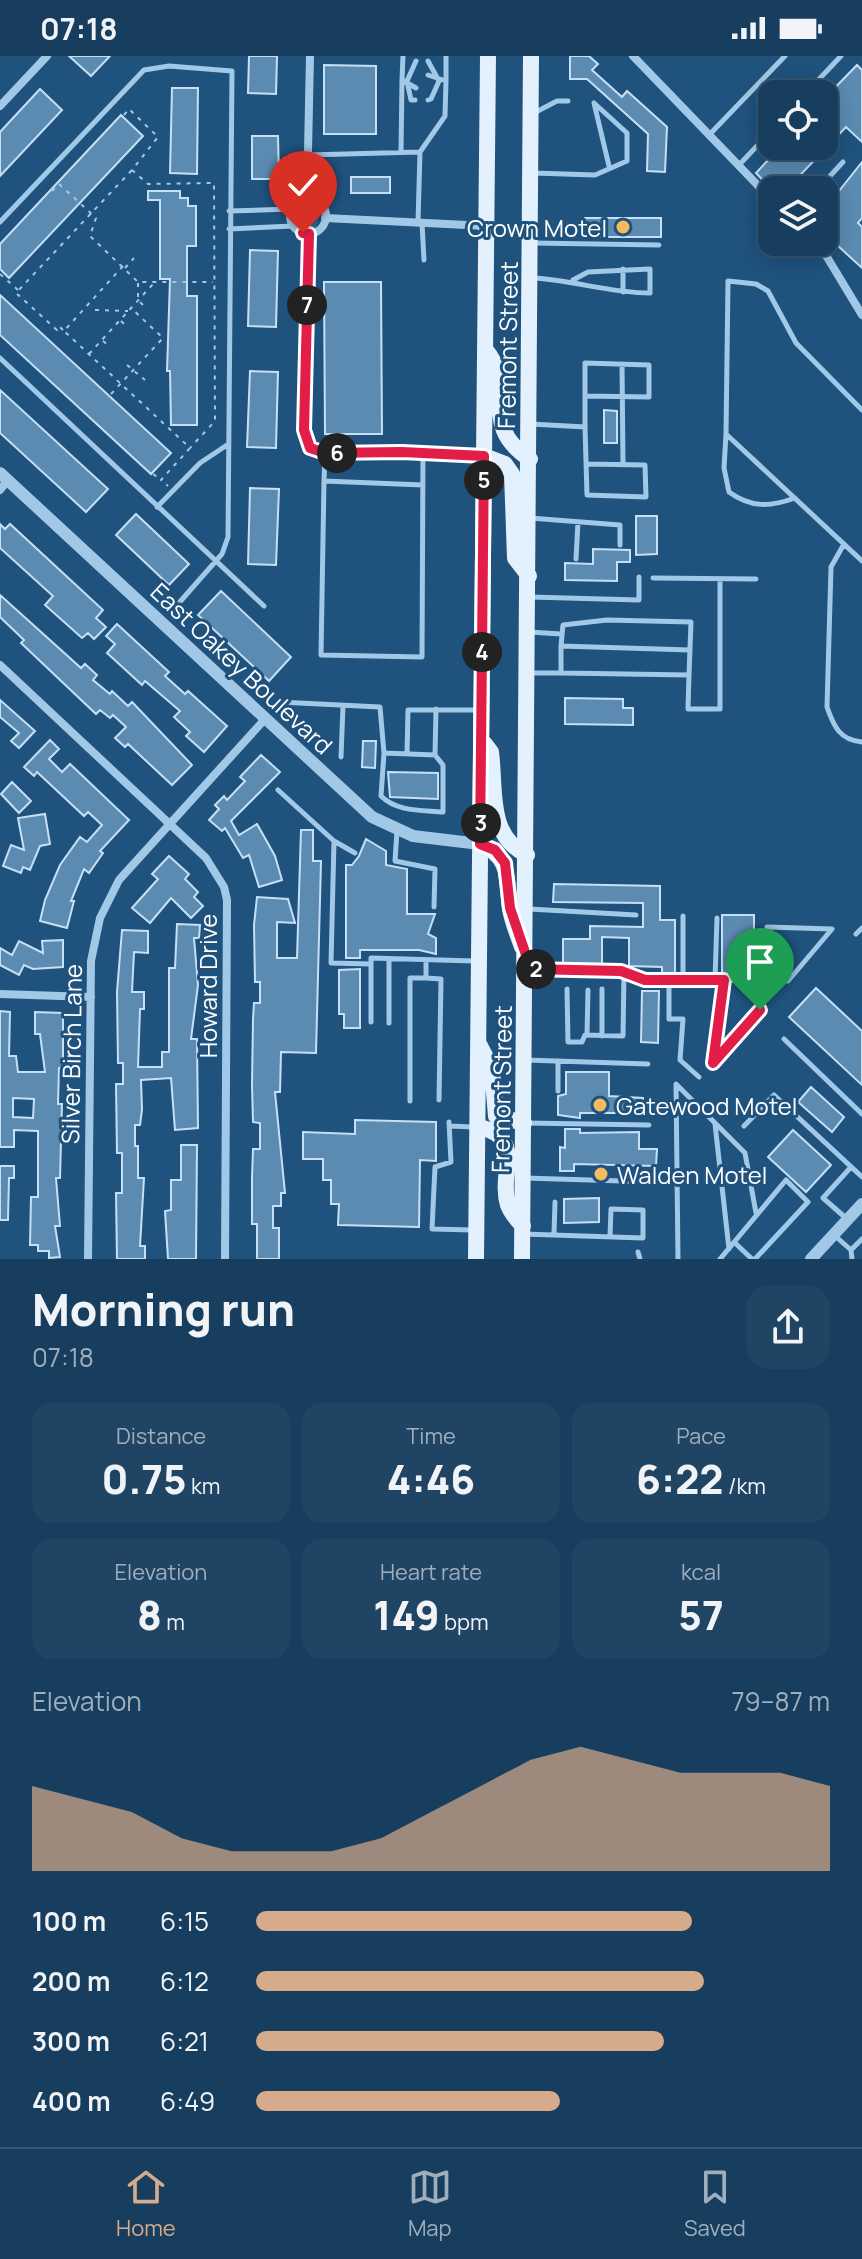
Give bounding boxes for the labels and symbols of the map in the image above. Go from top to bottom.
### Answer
pin [269,151,337,233]
place label: Crown Motel [467,211,607,244]
marker: Crown Motel [614,218,632,236]
street label: Fremont Street [489,261,525,429]
pin: 7 [287,285,327,325]
pin: 6 [317,433,357,473]
pin: 5 [464,460,504,500]
street label: East Oakey Boulevard [144,575,340,761]
pin: 4 [462,632,502,672]
pin: 3 [461,803,501,843]
street label: Howard Drive [191,914,224,1058]
pin [726,928,794,1010]
pin: 2 [516,949,556,989]
street label: Silver Birch Lane [53,964,89,1144]
street label: Fremont Street [483,1005,519,1173]
place label: Gatewood Motel [616,1089,797,1122]
marker: Gatewood Motel [591,1096,609,1114]
place label: Walden Motel [617,1158,767,1191]
marker: Walden Motel [592,1165,610,1183]

